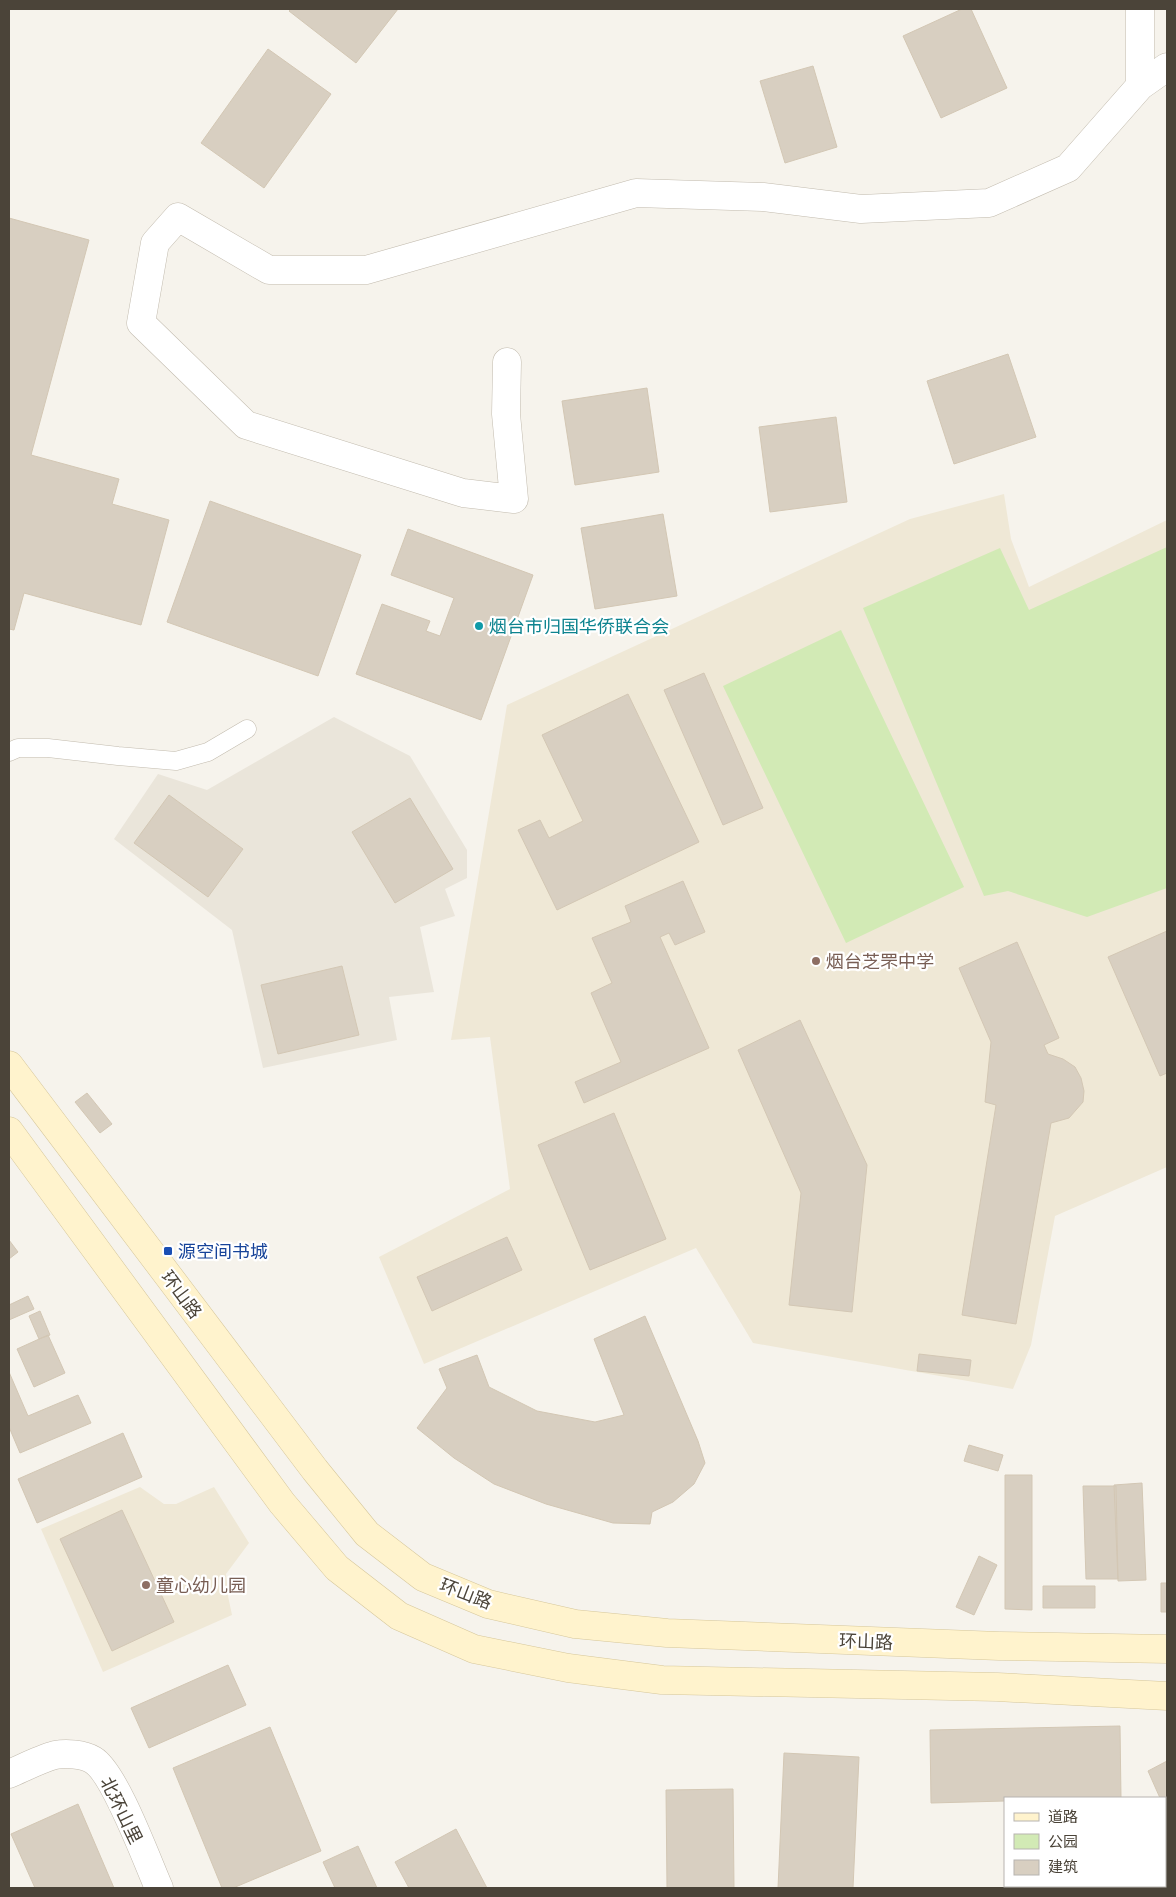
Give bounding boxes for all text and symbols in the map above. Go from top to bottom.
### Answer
place label: 烟台市归国华侨联合会 [489,614,669,638]
marker: 烟台市归国华侨联合会 [473,620,485,632]
place label: 烟台芝罘中学 [826,949,934,973]
marker: 烟台芝罘中学 [810,955,822,967]
place label: 源空间书城 [178,1239,268,1263]
marker: 源空间书城 [162,1245,174,1257]
street label: 环山路 [156,1265,208,1323]
street label: 环山路 [436,1572,496,1614]
place label: 童心幼儿园 [156,1573,246,1597]
marker: 童心幼儿园 [140,1579,152,1591]
street label: 环山路 [839,1628,893,1654]
street label: 北环山里 [95,1772,149,1848]
legend [1004,1797,1166,1887]
text: 道路 [1048,1806,1078,1826]
text: 公园 [1048,1831,1078,1851]
text: 建筑 [1048,1856,1078,1876]

